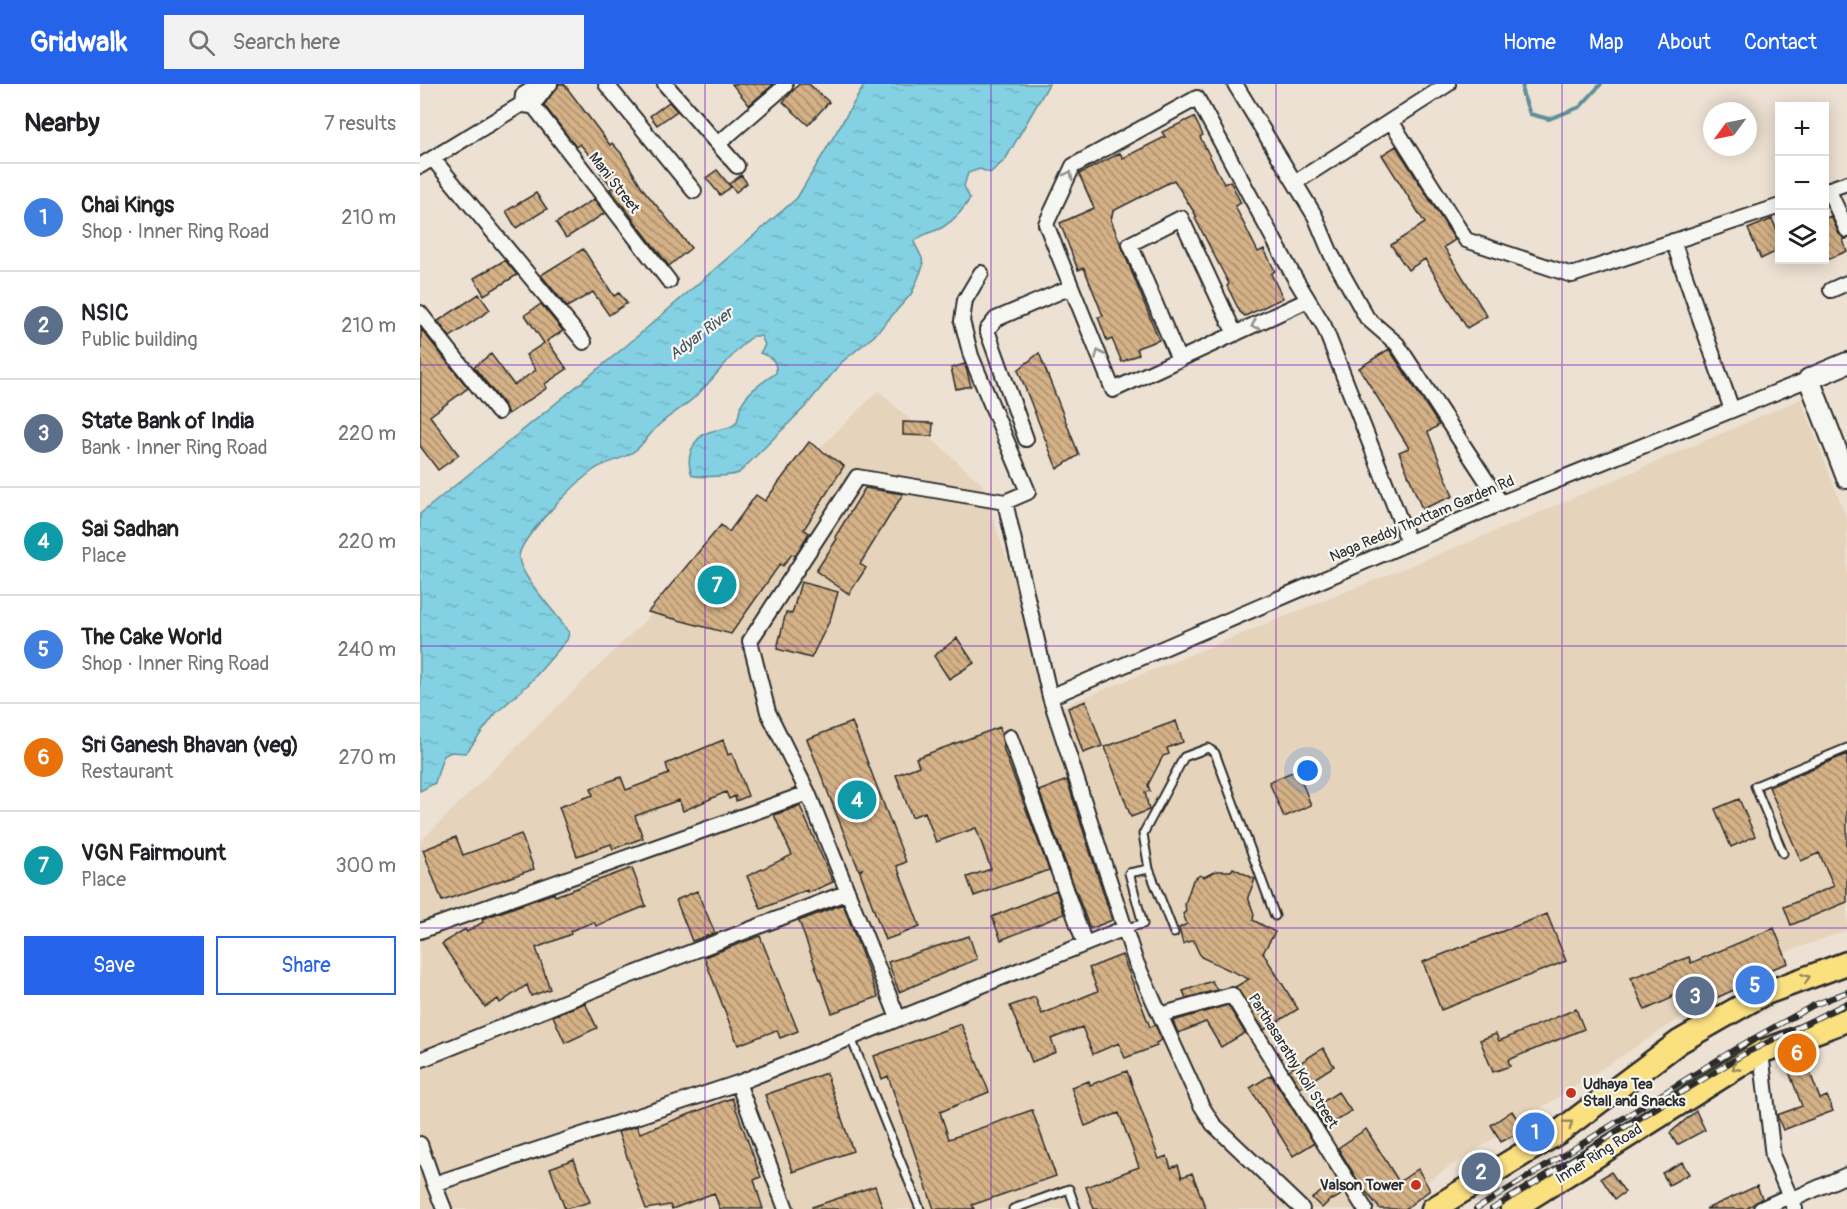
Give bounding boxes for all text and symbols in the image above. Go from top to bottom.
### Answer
search box [164,15,584,69]
text: Gridwalk [30,25,128,60]
icon: search [185,26,218,59]
text: Search here [233,28,340,56]
text: Home [1503,29,1556,56]
text: Map [1589,29,1624,56]
text: About [1657,29,1711,56]
text: Contact [1744,29,1817,56]
north arrow [1703,102,1757,156]
map controls [1775,102,1829,264]
button: + [1775,102,1829,156]
text: Nearby [24,107,100,139]
text: 7 results [324,111,396,136]
street label: Mani Street [584,149,644,218]
button: − [1775,156,1829,210]
one-way arrow [1062,171,1073,181]
text: Chai Kings [81,191,174,219]
text: 1 [40,205,47,230]
text: 210 m [341,205,396,230]
button: layers [1775,210,1829,264]
text: Shop · Inner Ring Road [81,219,269,244]
text: NSIC [81,299,128,327]
water label: Adyar River [665,302,739,365]
text: 2 [38,313,49,338]
text: 210 m [341,313,396,338]
one-way arrow [1250,317,1261,329]
text: Public building [81,327,197,352]
one-way arrow [1094,349,1106,360]
text: State Bank of India [81,407,254,435]
text: 3 [38,421,49,446]
text: 220 m [338,421,396,446]
text: Bank · Inner Ring Road [81,435,268,460]
street label: Naga Reddy Thottam Garden Rd [1327,471,1517,567]
text: Sai Sadhan [81,515,179,543]
text: 4 [38,529,49,554]
text: 220 m [338,529,396,554]
text: Place [81,543,126,568]
pin: 7 [698,562,736,608]
text: The Cake World [81,623,222,651]
text: 5 [38,637,49,662]
text: 240 m [337,637,396,662]
text: Shop · Inner Ring Road [81,651,269,676]
text: Sri Ganesh Bhavan (veg) [81,731,299,759]
text: 6 [38,745,49,770]
text: 270 m [338,745,396,770]
your location [1293,756,1322,785]
text: Restaurant [81,759,173,784]
pin: 4 [838,778,876,822]
text: VGN Fairmount [81,839,226,867]
text: 7 [38,853,49,878]
text: 300 m [335,853,396,878]
text: Place [81,867,126,892]
button: Save [24,936,204,995]
button: Share [216,936,396,995]
pin: 5 [1736,962,1774,1008]
one-way arrow [1800,973,1811,986]
pin: 3 [1676,974,1714,1018]
street label: Parthasarathy Koil Street [1244,990,1343,1133]
pin: 6 [1778,1030,1816,1076]
one-way arrow [1731,1060,1742,1071]
place label: Udhaya Tea Stall and Snacks [1583,1075,1686,1111]
marker: Udhaya Tea Stall and Snacks [1564,1086,1578,1100]
pin: 1 [1516,1110,1554,1154]
street label: Inner Ring Road [1552,1120,1646,1188]
one-way arrow [1563,1120,1574,1131]
pin: 2 [1462,1150,1500,1194]
place label: Valson Tower [1320,1176,1405,1195]
marker: Valson Tower [1409,1178,1423,1192]

